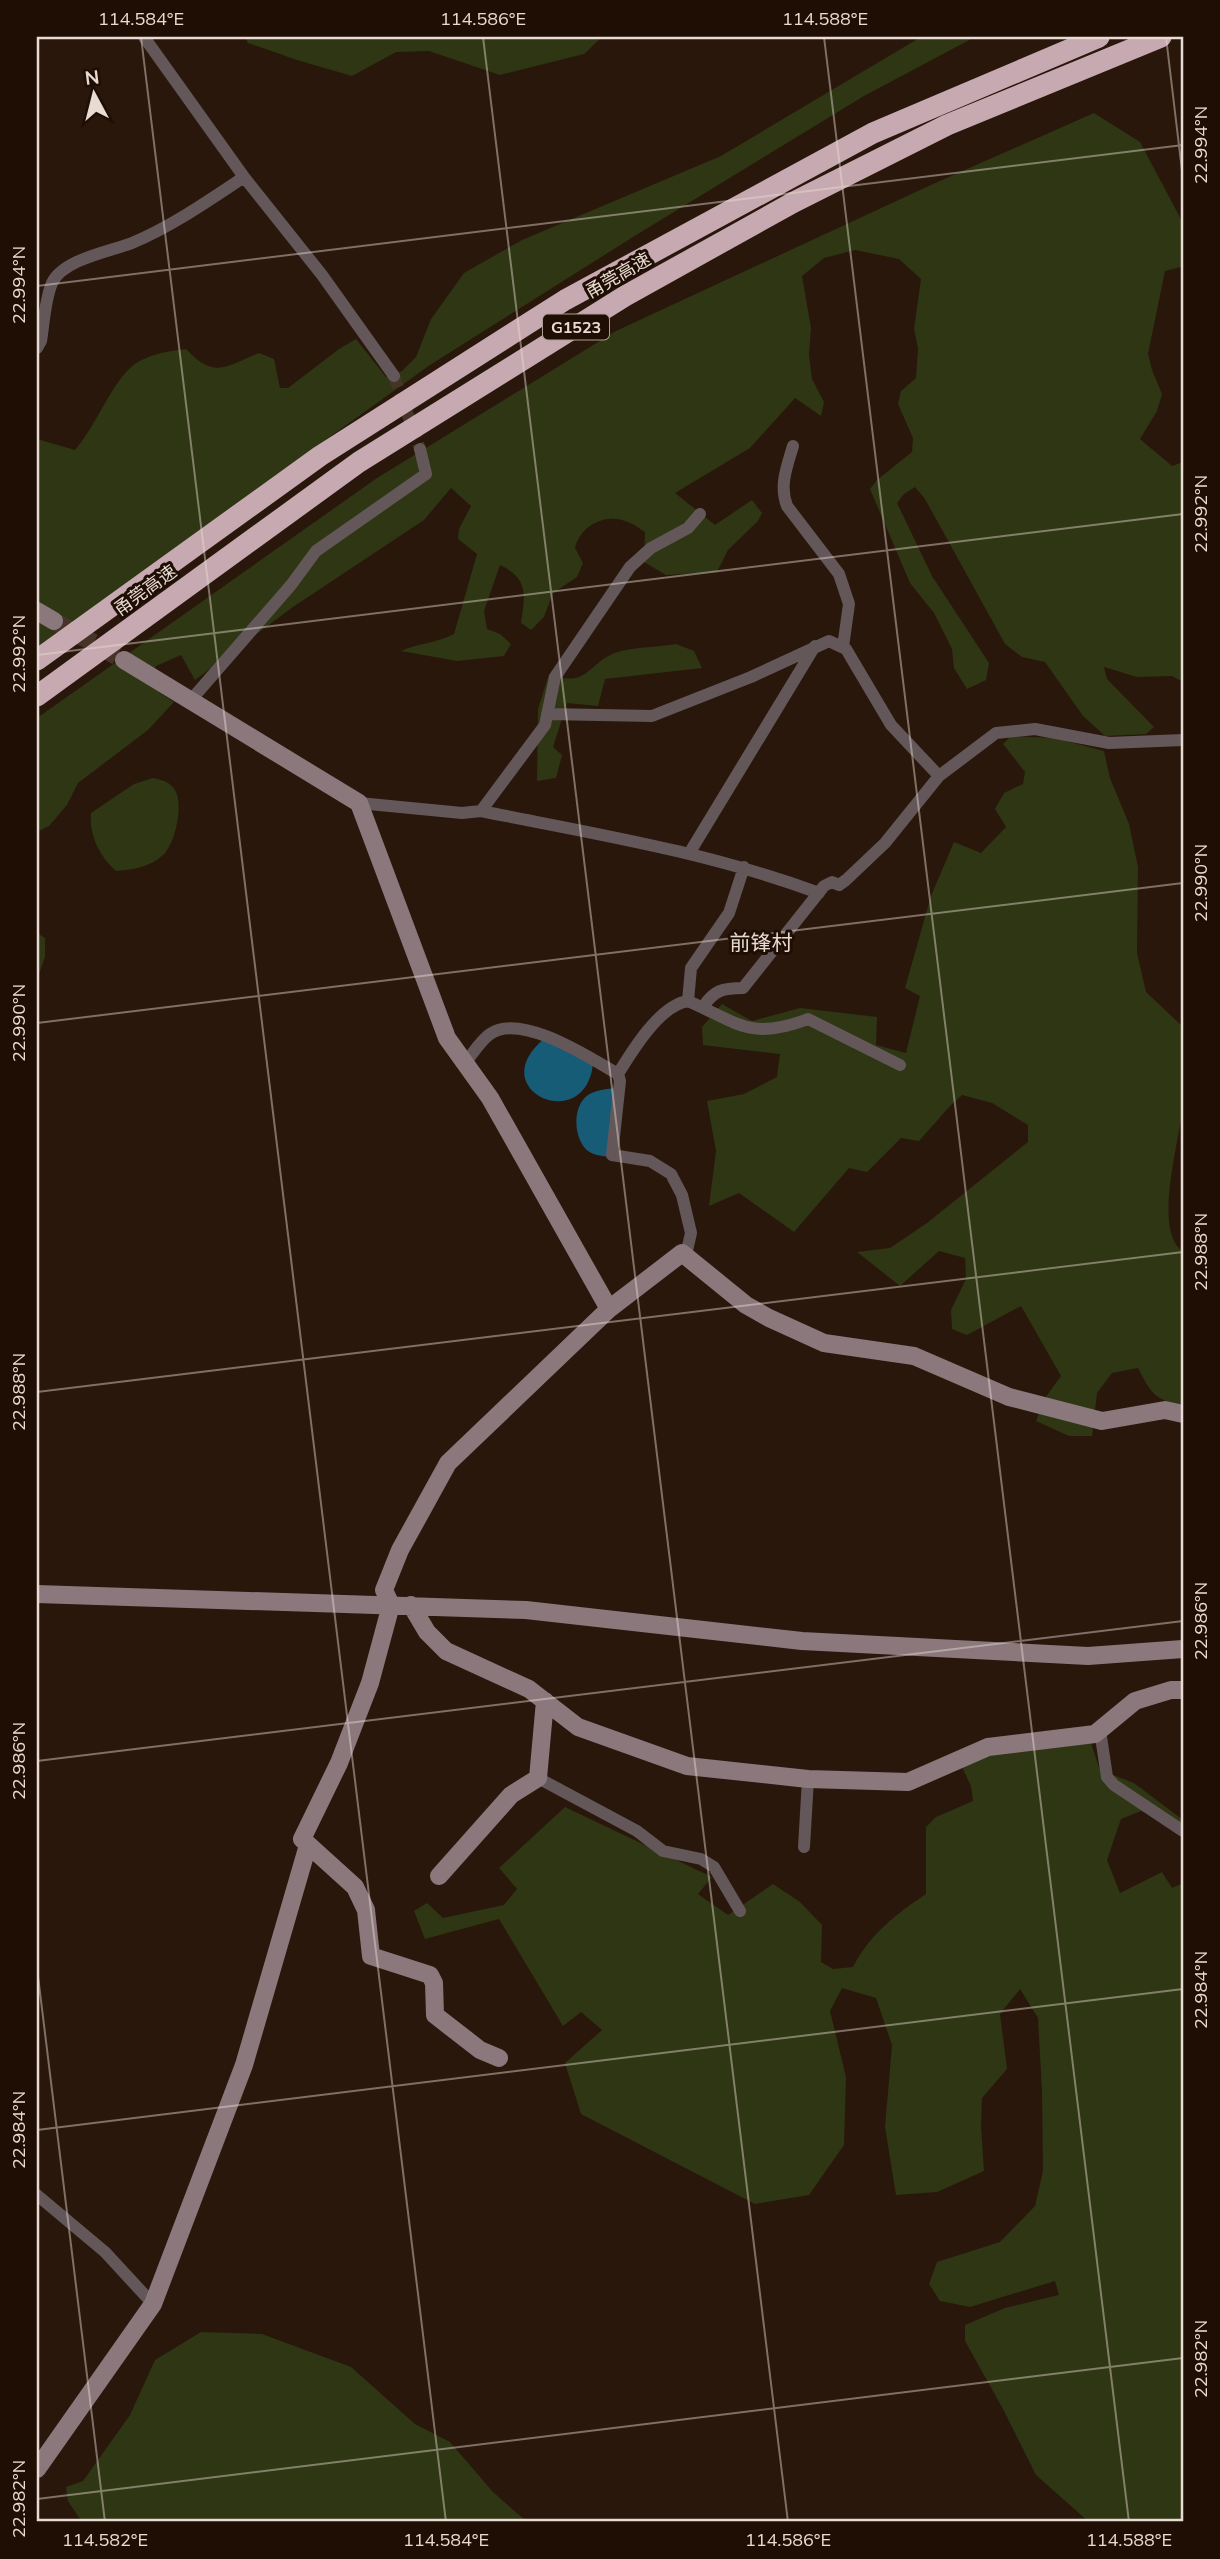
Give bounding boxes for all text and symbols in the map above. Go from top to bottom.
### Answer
text: 114.584°E [98,7,184,30]
text: 114.586°E [440,7,526,30]
text: 114.588°E [782,7,868,30]
north arrow [60,60,130,130]
text: N [83,64,101,90]
text: 22.994°N [1189,106,1212,184]
text: 22.994°N [7,246,30,324]
street label: 甬莞高速 [581,247,655,303]
road number: G1523 [543,314,609,340]
text: 22.992°N [1189,475,1212,553]
street label: 甬莞高速 [109,560,181,620]
text: 22.992°N [7,615,30,693]
text: 22.990°N [1189,844,1212,922]
district label: 前锋村 [730,929,793,955]
text: 22.990°N [7,984,30,1062]
text: 22.988°N [1189,1213,1212,1291]
text: 22.988°N [7,1353,30,1431]
text: 22.986°N [1189,1582,1212,1660]
text: 22.986°N [7,1722,30,1800]
text: 22.984°N [1189,1951,1212,2029]
text: 22.984°N [7,2091,30,2169]
text: 22.982°N [1189,2320,1212,2398]
text: 22.982°N [7,2460,30,2538]
text: 114.582°E [62,2528,148,2551]
text: 114.584°E [403,2528,489,2551]
text: 114.586°E [745,2528,831,2551]
text: 114.588°E [1086,2528,1172,2551]

